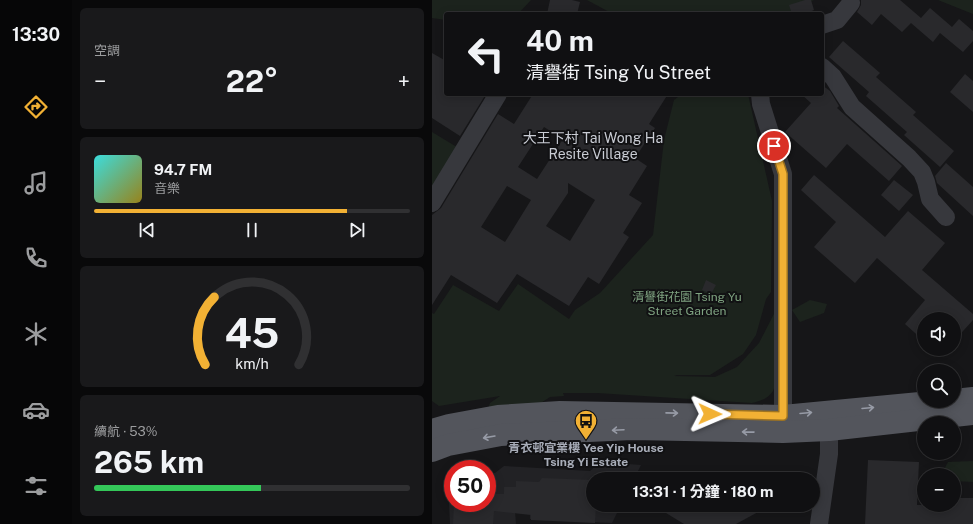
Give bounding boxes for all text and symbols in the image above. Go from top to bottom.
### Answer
text: 13:30 [12,24,60,45]
text: 40 m [526,24,594,57]
icon: left [460,28,512,80]
text: 空調 [94,43,120,58]
text: 清譽街 Tsing Yu Street [526,62,711,83]
text: 22° [226,63,278,99]
text: − [94,68,106,94]
text: + [398,68,410,94]
icon: directions [22,93,50,121]
pin [757,129,791,163]
district label: 大王下村 Tai Wong Ha Resite Village [523,130,663,162]
icon: arrive [763,135,785,157]
text: 94.7 FM [154,161,212,178]
icon: music [22,169,50,197]
text: 音樂 [154,181,180,196]
icon: previous [136,219,158,241]
icon: pause [241,219,263,241]
icon: next [346,219,368,241]
icon: phone [22,244,50,272]
park label: 清譽街花園 Tsing Yu Street Garden [632,290,742,318]
text: 45 [225,307,279,356]
map controls [917,312,961,512]
button: sound [917,312,961,356]
icon: climate [22,320,50,348]
text: km/h [235,354,269,371]
button: search [917,364,961,408]
position arrow [689,393,731,435]
icon: car [22,396,50,424]
one-way arrow [861,404,874,411]
bus stop icon: 青衣邨宜業樓 Yee Yip House Tsing Yi Estate [573,408,599,441]
one-way arrow [665,409,678,417]
one-way arrow [799,410,812,417]
button: + [917,416,961,460]
text: 續航 · 53% [94,424,158,439]
one-way arrow [612,426,625,433]
one-way arrow [742,428,755,435]
one-way arrow [483,434,496,442]
place label: 青衣邨宜業樓 Yee Yip House Tsing Yi Estate [508,441,664,469]
text: 265 km [94,444,204,480]
speed limit sign: 50 [444,460,496,512]
button: − [917,468,961,512]
icon: filters [22,472,50,500]
text: 13:31 · 1 分鐘 · 180 m [633,483,773,500]

